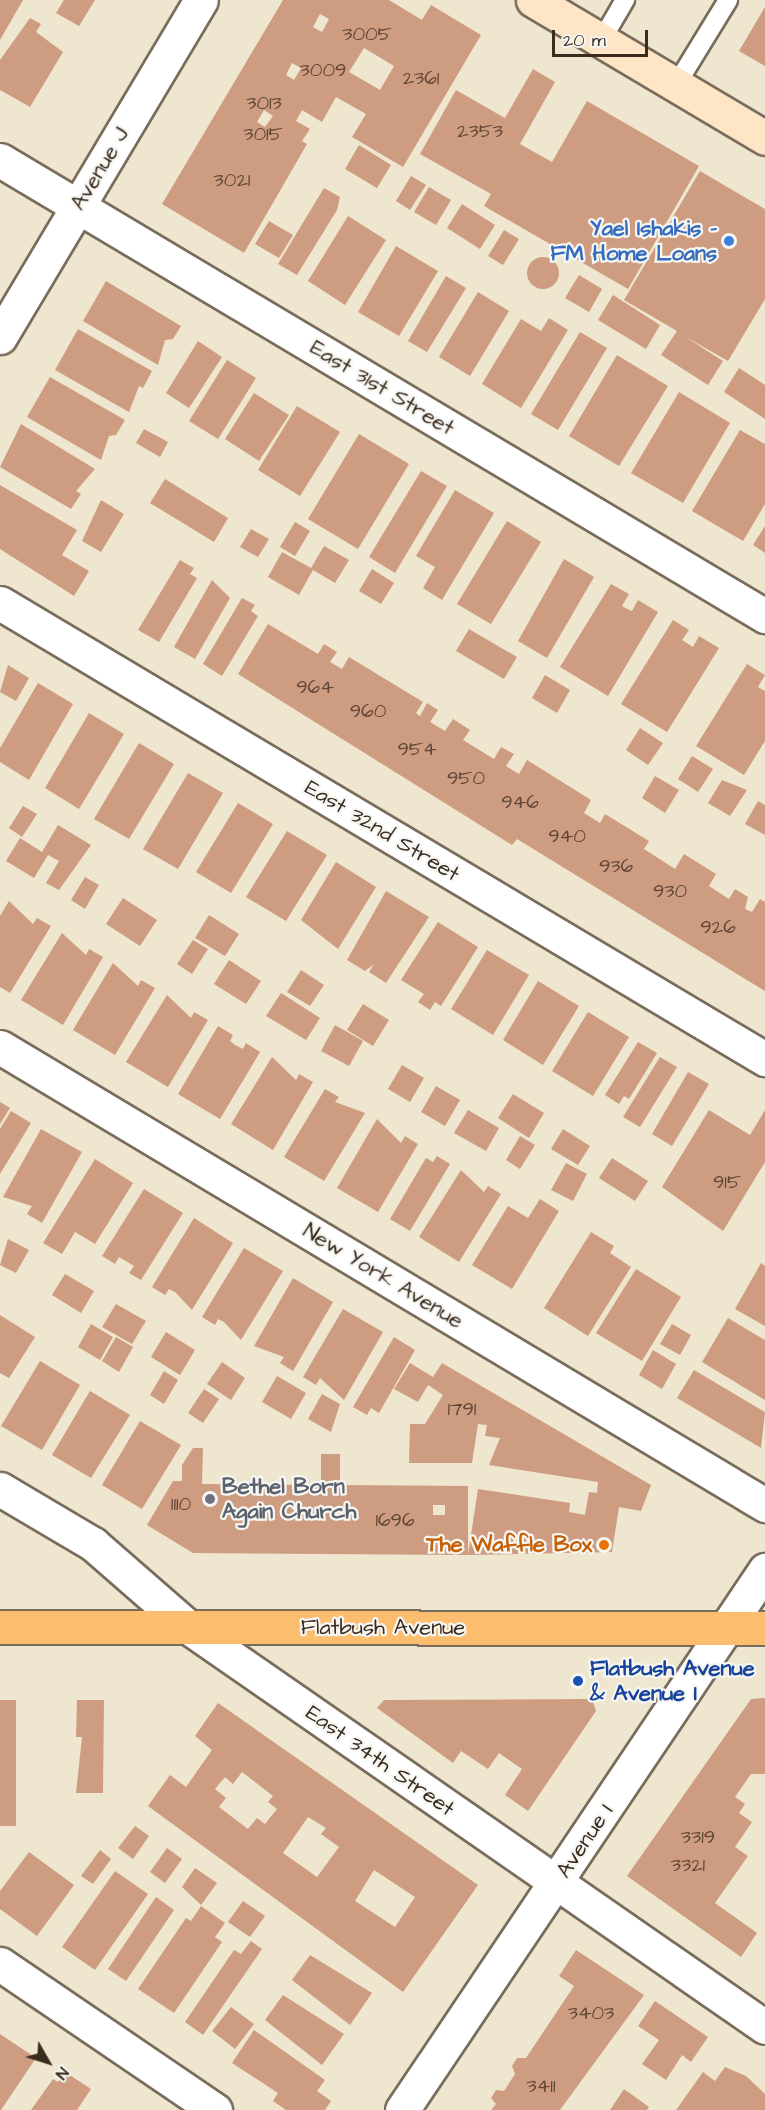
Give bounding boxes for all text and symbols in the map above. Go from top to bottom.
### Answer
scale bar [555,18,651,56]
house number: 3005 [342,22,392,46]
text: 20 m [563,28,606,53]
house number: 3009 [300,58,346,82]
house number: 2361 [403,66,439,90]
house number: 3013 [246,91,282,115]
house number: 2353 [457,119,503,143]
house number: 3015 [243,122,283,146]
street label: Avenue J [65,123,135,215]
house number: 3021 [214,168,250,192]
place label: Yael Ishakis - FM Home Loans [550,215,717,266]
marker: Yael Ishakis - FM Home Loans [722,234,736,248]
street label: East 31st Street [305,335,459,441]
house number: 964 [296,675,334,699]
house number: 960 [350,699,386,723]
house number: 954 [397,737,437,761]
house number: 950 [447,766,485,790]
street label: East 32nd Street [300,774,464,888]
house number: 946 [501,790,539,814]
house number: 940 [548,824,586,848]
house number: 936 [599,854,633,878]
house number: 930 [653,879,687,903]
house number: 926 [700,915,736,939]
house number: 915 [713,1170,741,1194]
street label: New York Avenue [298,1218,468,1334]
house number: 1791 [448,1397,476,1421]
place label: Bethel Born Again Church [222,1473,356,1524]
house number: 1110 [171,1492,191,1516]
marker: Bethel Born Again Church [203,1492,217,1506]
house number: 1696 [375,1508,415,1532]
place label: The Waffle Box [426,1532,592,1558]
marker: The Waffle Box [597,1538,611,1552]
street label: Flatbush Avenue [301,1615,465,1641]
place label: Flatbush Avenue & Avenue I [590,1655,755,1706]
marker: Flatbush Avenue & Avenue I [571,1674,585,1688]
street label: East 34th Street [301,1700,459,1822]
street label: Avenue I [551,1799,619,1883]
house number: 3319 [681,1825,715,1849]
house number: 3321 [671,1853,705,1877]
house number: 3403 [568,2001,614,2025]
north arrow [18,2032,78,2092]
text: N [50,2063,74,2084]
house number: 3411 [527,2074,555,2098]

